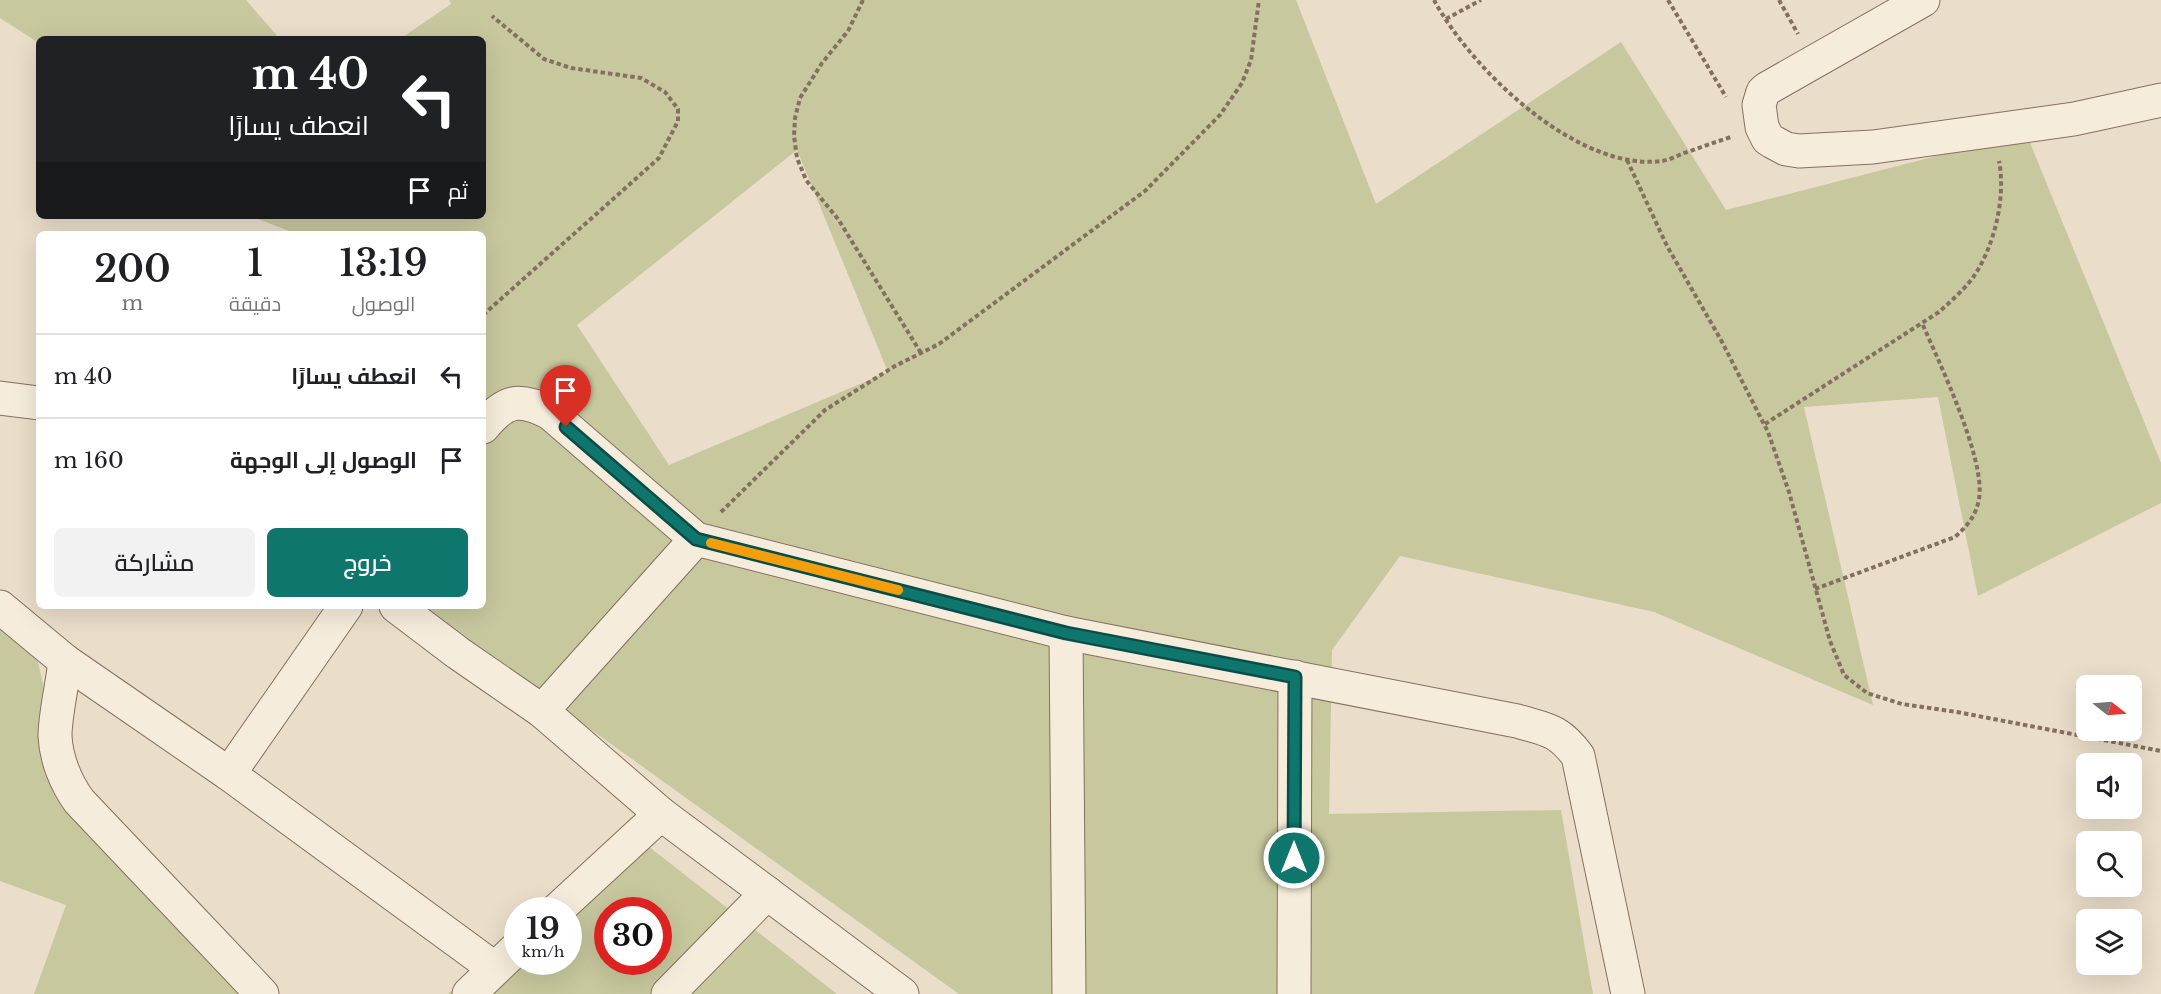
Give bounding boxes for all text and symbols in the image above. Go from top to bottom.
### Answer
text: 40 m [252,48,369,100]
icon: left [390,60,468,138]
text: انعطف يسارًا [228,109,369,142]
icon: arrive [403,174,436,207]
text: ثم [448,178,468,205]
text: 1 [247,241,263,286]
text: 13:19 [339,241,428,286]
text: 200 [94,247,171,292]
text: m [122,291,143,315]
text: دقيقة [229,292,281,316]
text: الوصول [352,292,415,316]
icon: left [435,360,468,393]
text: 40 m [54,363,113,390]
text: انعطف يسارًا [291,363,417,390]
pin [540,365,591,427]
icon: arrive [549,374,582,407]
icon: arrive [435,444,468,477]
text: 160 m [54,447,124,474]
text: الوصول إلى الوجهة [230,447,417,474]
button: مشاركة [54,528,255,597]
button: خروج [267,528,468,597]
north arrow [2076,675,2142,741]
map controls [2076,675,2142,975]
button: sound [2076,753,2142,819]
position arrow [1262,826,1326,890]
button: search [2076,831,2142,897]
speed limit sign: 30 [594,897,672,975]
button: layers [2076,909,2142,975]
text: 19 [526,910,560,947]
text: km/h [522,942,564,961]

